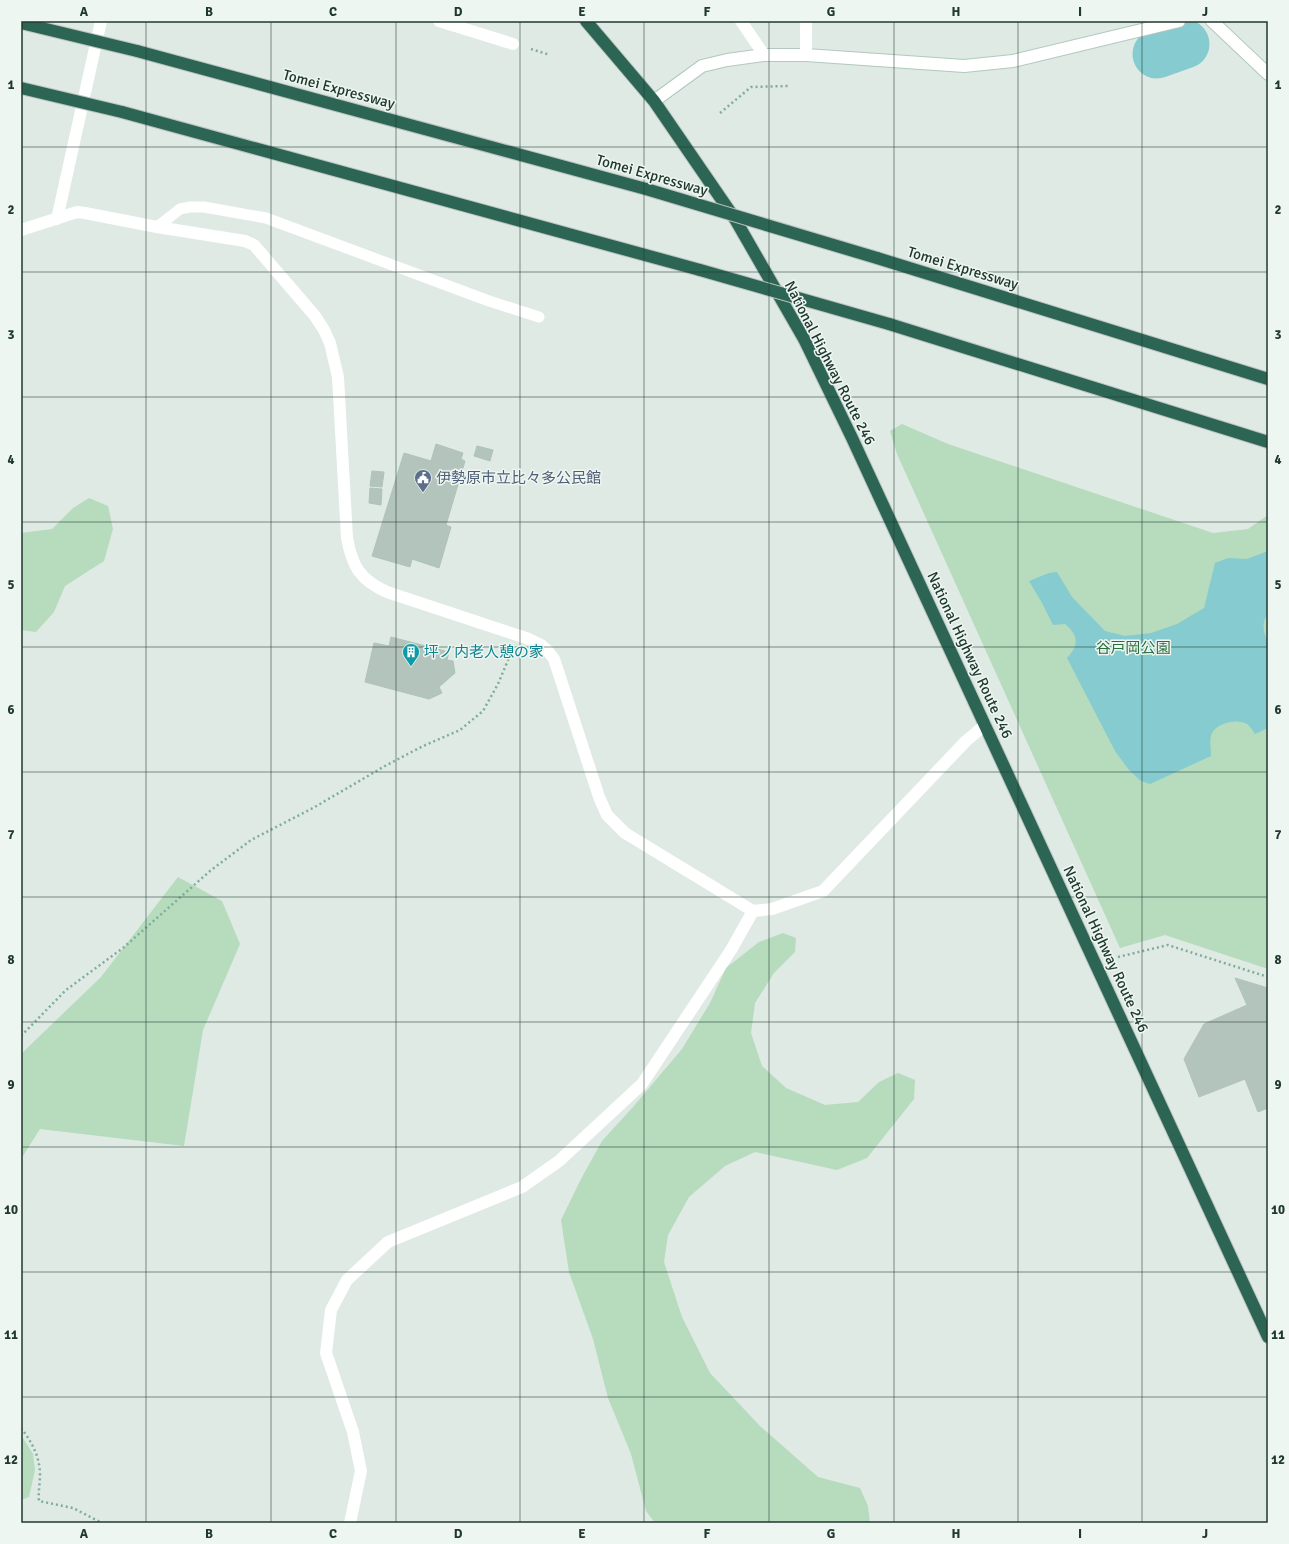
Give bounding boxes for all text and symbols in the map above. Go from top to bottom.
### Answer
text: A [80,4,89,20]
text: B [205,4,213,20]
text: C [329,4,337,20]
text: D [454,4,463,20]
text: E [578,4,586,20]
text: F [704,4,711,20]
text: G [827,4,835,20]
text: H [952,4,960,20]
text: I [1078,4,1082,20]
text: J [1202,4,1208,20]
street label: Tomei Expressway [281,65,397,113]
text: 1 [7,77,15,93]
text: 1 [1274,77,1282,93]
street label: Tomei Expressway [594,150,710,200]
text: 2 [7,202,15,218]
text: 2 [1274,202,1282,218]
street label: Tomei Expressway [905,243,1021,293]
street label: National Highway Route 246 [781,278,879,448]
text: 3 [7,327,15,343]
text: 3 [1274,327,1282,343]
text: 4 [7,452,15,468]
text: 4 [1274,452,1282,468]
public building icon: 伊勢原市立比々多公民館 [413,468,433,493]
place label: 伊勢原市立比々多公民館 [436,469,601,487]
street label: National Highway Route 246 [923,569,1017,741]
text: 5 [7,577,15,593]
text: 5 [1274,577,1282,593]
park label: 谷戸岡公園 [1095,639,1171,657]
building icon: 坪ノ内老人憩の家 [401,642,421,667]
place label: 坪ノ内老人憩の家 [424,643,544,661]
text: 6 [7,702,15,718]
text: 6 [1274,702,1282,718]
text: 7 [7,827,15,843]
text: 7 [1274,827,1282,843]
street label: National Highway Route 246 [1059,863,1153,1035]
text: 8 [7,952,15,968]
text: 8 [1274,952,1282,968]
text: 9 [7,1077,15,1093]
text: 9 [1274,1077,1282,1093]
text: 10 [4,1202,18,1218]
text: 10 [1271,1202,1285,1218]
text: 11 [4,1327,18,1343]
text: 11 [1271,1327,1285,1343]
text: 12 [4,1452,18,1468]
text: 12 [1271,1452,1285,1468]
text: A [80,1526,89,1542]
text: B [205,1526,213,1542]
text: C [329,1526,337,1542]
text: D [454,1526,463,1542]
text: E [578,1526,586,1542]
text: F [704,1526,711,1542]
text: G [827,1526,835,1542]
text: H [952,1526,960,1542]
text: I [1078,1526,1082,1542]
text: J [1202,1526,1208,1542]

